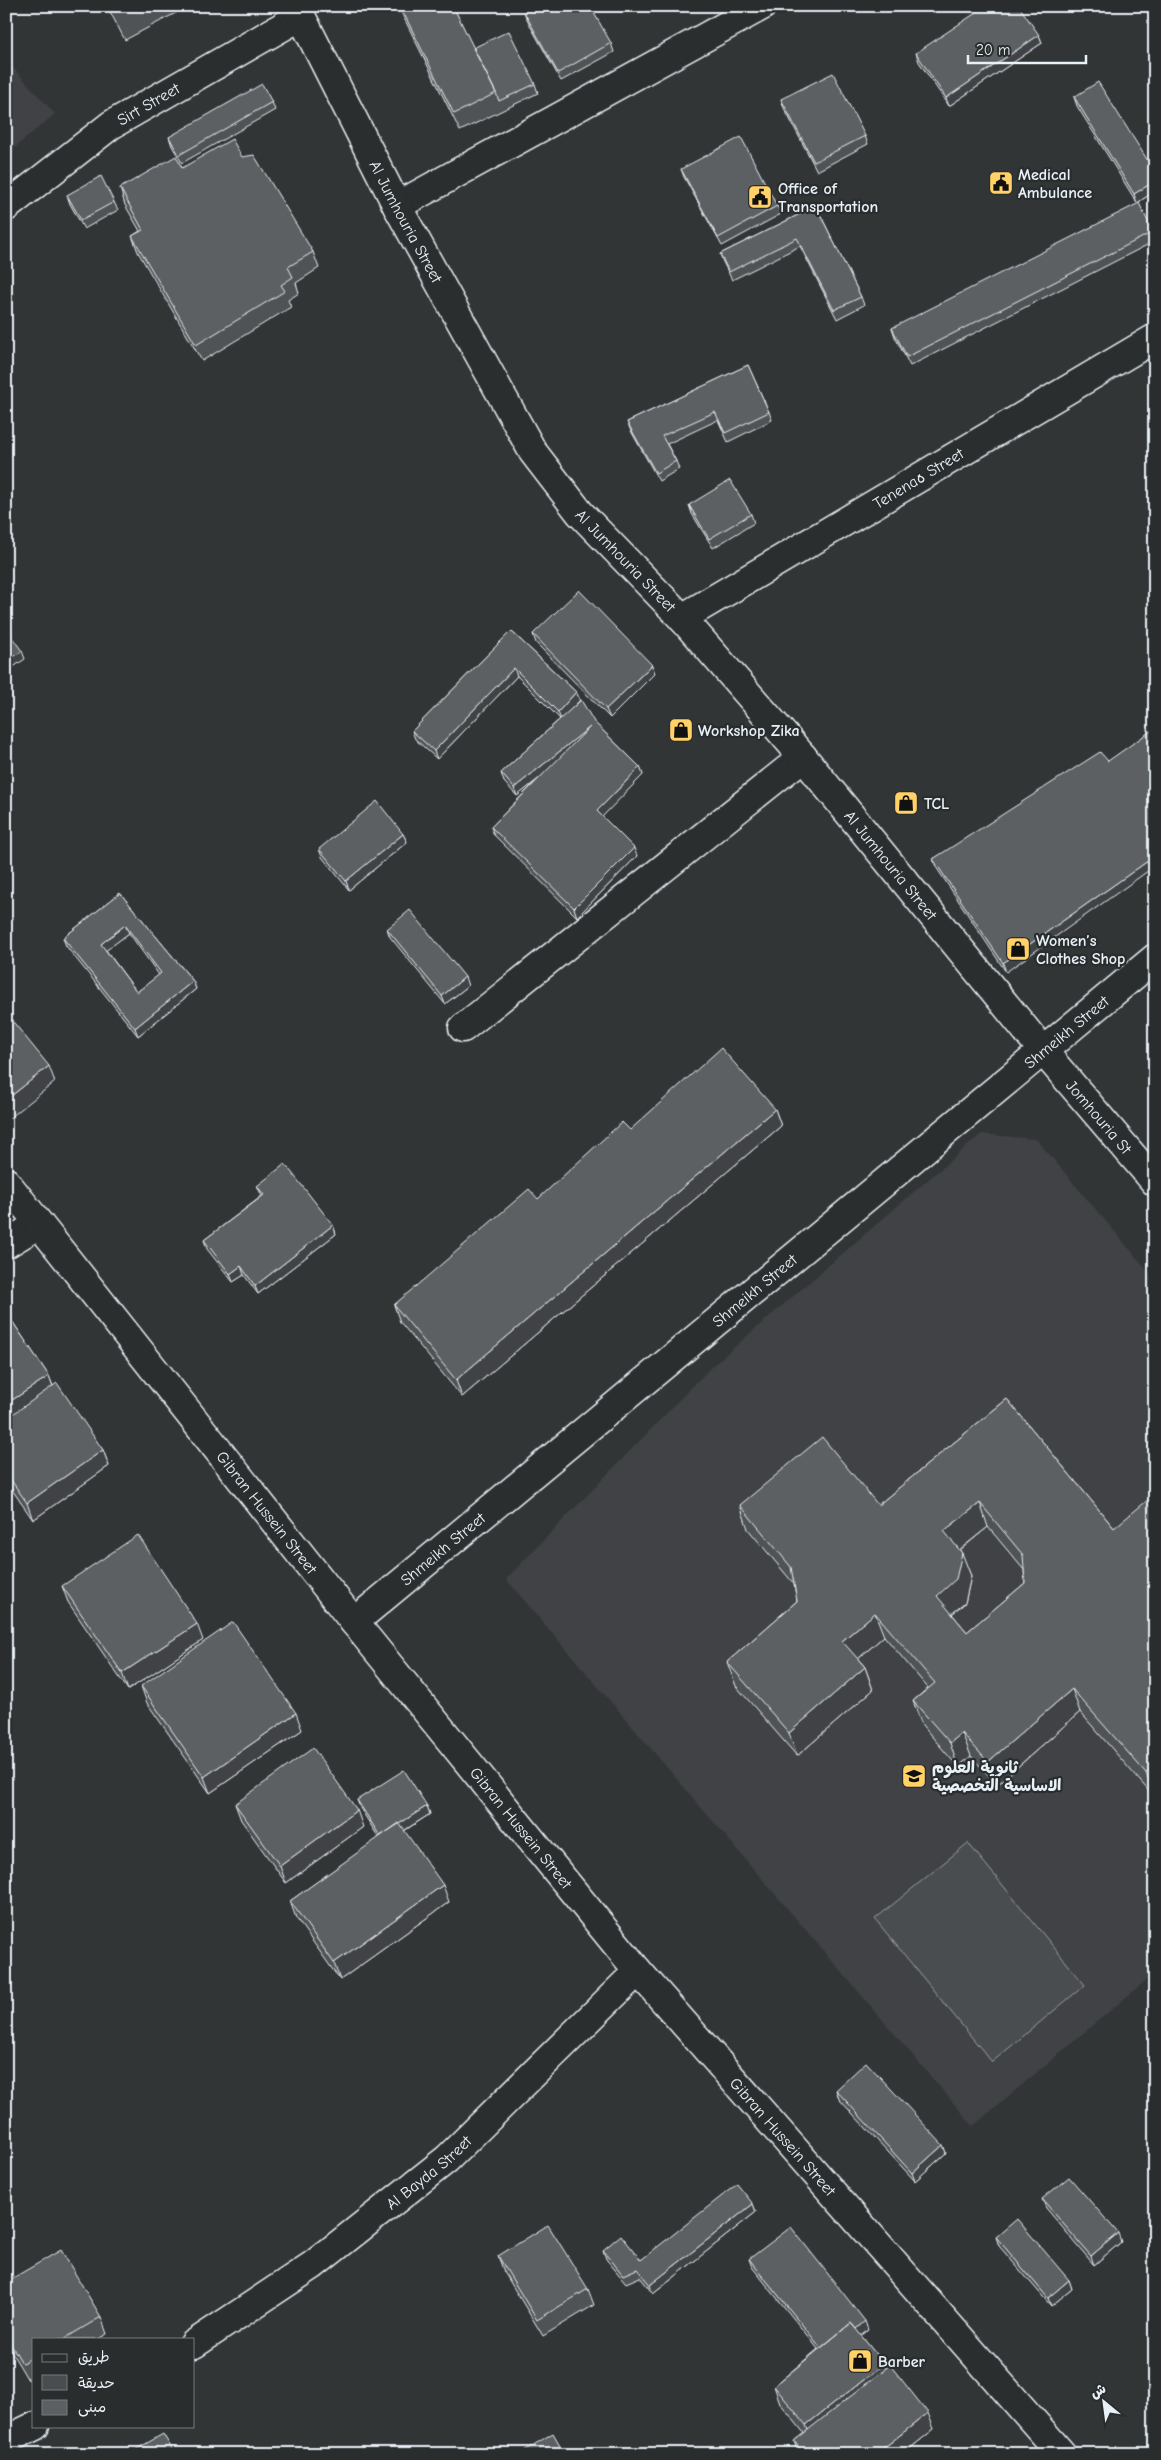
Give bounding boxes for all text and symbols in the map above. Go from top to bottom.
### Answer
scale bar [968,32,1086,64]
text: 20 m [976,41,1010,59]
street label: Sirt Street [114,79,183,130]
street label: Al Jumhouria Street [366,158,446,286]
place label: Medical Ambulance [1018,166,1092,202]
public building icon: Medical Ambulance [988,170,1014,196]
place label: Office of Transportation [778,180,878,216]
public building icon: Office of Transportation [747,184,773,210]
street label: Tenenaه Street [870,445,967,513]
street label: Al Jumhouria Street [571,506,679,616]
shop icon: Workshop Zika [668,717,694,743]
place label: Workshop Zika [698,722,800,740]
shop icon: TCL [893,790,919,816]
place label: TCL [924,795,949,813]
street label: Al Jumhouria Street [840,807,940,924]
place label: Women’s Clothes Shop [1036,932,1125,968]
shop icon: Women’s Clothes Shop [1005,936,1031,962]
street label: Shmeikh Street [1021,992,1113,1073]
street label: Jomhouria St [1062,1077,1135,1158]
street label: Shmeikh Street [709,1250,801,1331]
street label: Gibran Hussein Street [212,1448,321,1578]
street label: Shmeikh Street [397,1509,489,1590]
place label: ثانوية العلوم الاساسية التخصصية [932,1759,1061,1795]
school or university icon: ثانوية العلوم الاساسية التخصصية [901,1763,927,1789]
street label: Gibran Hussein Street [466,1764,575,1893]
street label: Gibran Hussein Street [726,2074,839,2200]
street label: Al Bayda Street [383,2132,476,2214]
legend [32,2338,195,2428]
text: طريق [78,2348,110,2366]
shop icon: Barber [847,2348,873,2374]
place label: Barber [878,2353,926,2371]
text: حديقة [78,2374,115,2392]
north arrow [1078,2378,1128,2428]
text: ش [1087,2380,1109,2402]
text: مبنى [78,2398,106,2417]

